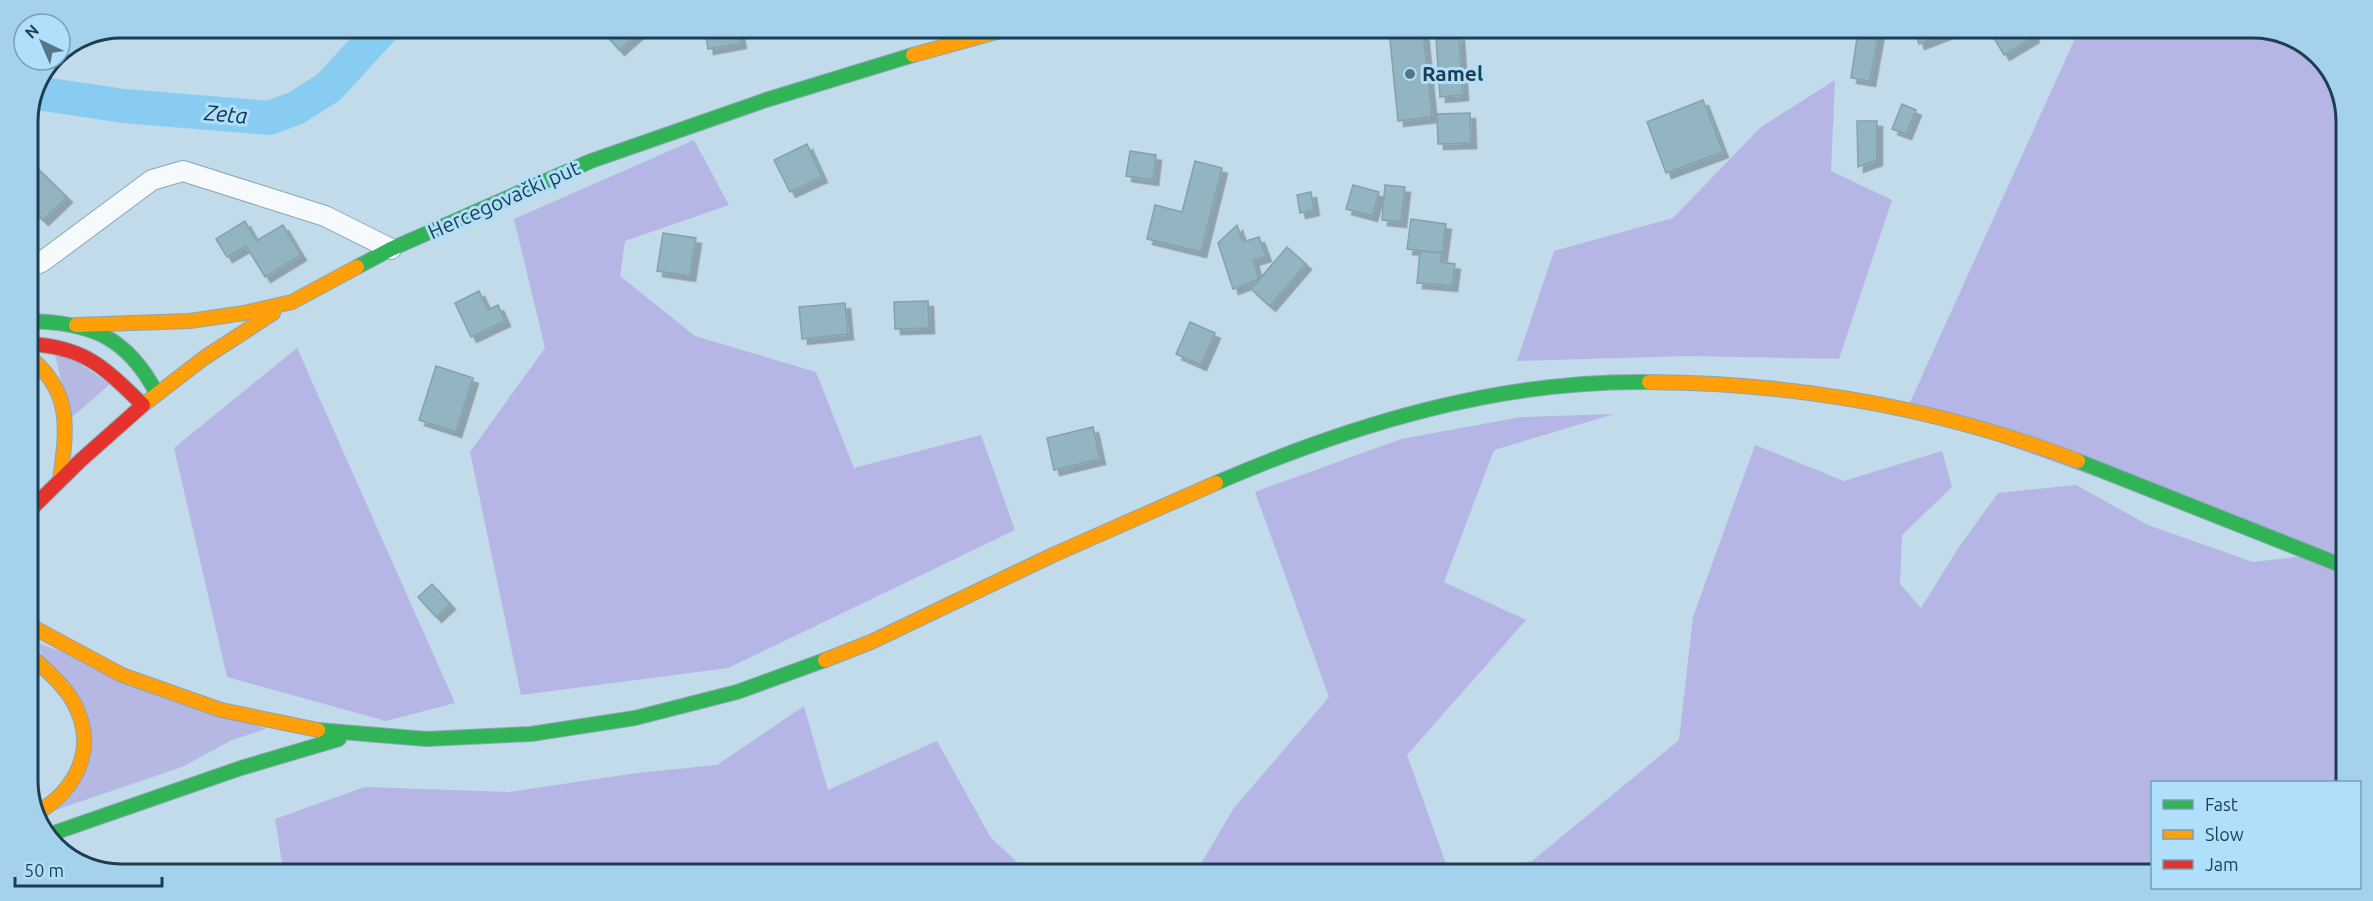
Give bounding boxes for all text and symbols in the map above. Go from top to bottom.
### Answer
north arrow [12,12,72,72]
text: N [21,21,42,42]
place label: Ramel [1422,61,1483,85]
marker: Ramel [1403,67,1417,81]
water label: Zeta [202,99,249,128]
street label: Hercegovački put [424,155,583,243]
legend [2151,781,2361,889]
text: Fast [2205,794,2238,814]
text: Slow [2205,824,2244,844]
scale bar [15,850,162,888]
text: Jam [2205,854,2239,874]
text: 50 m [24,860,64,880]

